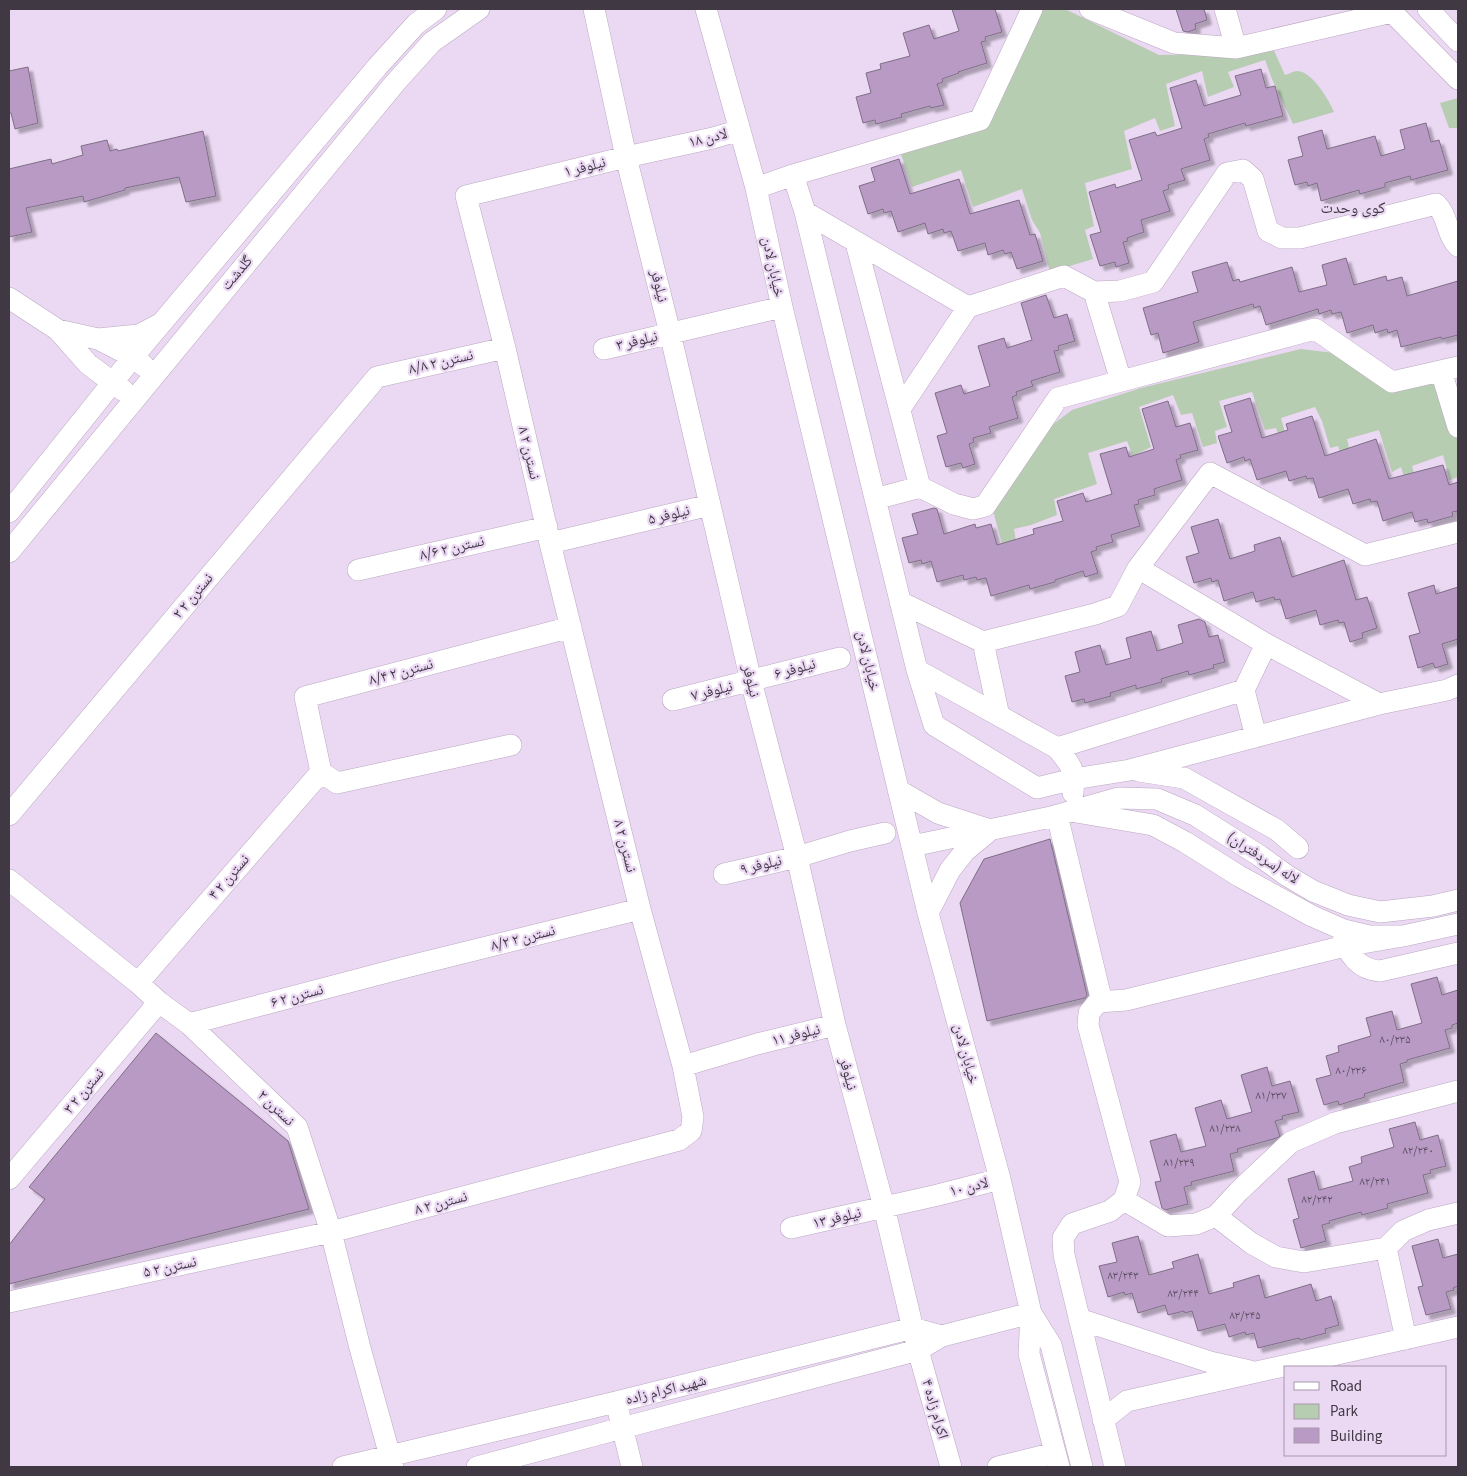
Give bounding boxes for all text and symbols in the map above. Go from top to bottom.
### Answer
street label: ۱۸ لادن [686,123,730,153]
street label: ۱ نیلوفر [562,152,608,182]
district label: کوی وحدت [1321,197,1386,219]
street label: خیابان لادن [756,235,790,300]
street label: گلدشت [216,251,258,295]
street label: نیلوفر [645,267,673,304]
street label: ۳ نیلوفر [614,326,660,356]
street label: ۸/۸ نسترن ۲ [407,344,475,380]
street label: ۸ نسترن ۲ [513,424,545,482]
street label: ۵ نیلوفر [646,500,692,530]
street label: ۸/۶ نسترن ۲ [418,530,486,566]
street label: ۲ نسترن ۲ [168,569,218,623]
street label: خیابان لادن [851,629,885,694]
street label: ۸/۴ نسترن ۲ [366,653,436,691]
street label: ۶ نیلوفر [772,653,818,685]
street label: نیلوفر [737,662,765,699]
street label: ۷ نیلوفر [689,676,735,706]
street label: ۸ نسترن ۲ [608,817,642,875]
street label: لاله (سردفتران) [1223,827,1303,889]
street label: ۴ نسترن ۲ [203,850,255,904]
street label: ۹ نیلوفر [738,850,784,880]
street label: ۸/۲ نسترن ۲ [489,920,557,956]
street label: ۶ نسترن ۲ [268,979,326,1013]
street label: ۱۱ نیلوفر [770,1019,822,1051]
street label: خیابان لادن [948,1022,984,1087]
house number: ۸۰/۲۳۵ [1379,1031,1411,1048]
street label: نیلوفر [833,1055,862,1092]
house number: ۸۰/۲۳۶ [1335,1062,1367,1079]
street label: ۳ نسترن ۲ [59,1064,109,1118]
street label: نسترن ۲ [253,1085,299,1131]
house number: ۸۱/۲۳۷ [1255,1087,1287,1104]
house number: ۸۱/۲۳۸ [1209,1120,1241,1137]
house number: ۸۲/۲۴۰ [1402,1142,1434,1159]
house number: ۸۱/۲۳۹ [1163,1154,1195,1171]
street label: ۱۰ لادن [947,1172,991,1202]
house number: ۸۲/۲۴۱ [1359,1173,1391,1190]
street label: ۸ نسترن ۲ [412,1186,470,1220]
house number: ۸۲/۲۴۲ [1301,1191,1333,1208]
street label: ۱۳ نیلوفر [811,1202,863,1234]
street label: ۵ نسترن ۲ [141,1251,199,1283]
house number: ۸۳/۲۴۳ [1107,1267,1139,1284]
house number: ۸۳/۲۴۴ [1167,1285,1199,1302]
house number: ۸۳/۲۴۵ [1229,1307,1261,1324]
legend [1284,1366,1447,1456]
street label: شهید اکرام زاده [623,1370,709,1410]
text: Road [1330,1376,1362,1397]
street label: ۴ اکرام زاده [916,1377,954,1441]
text: Park [1330,1401,1359,1422]
text: Building [1330,1426,1383,1447]

